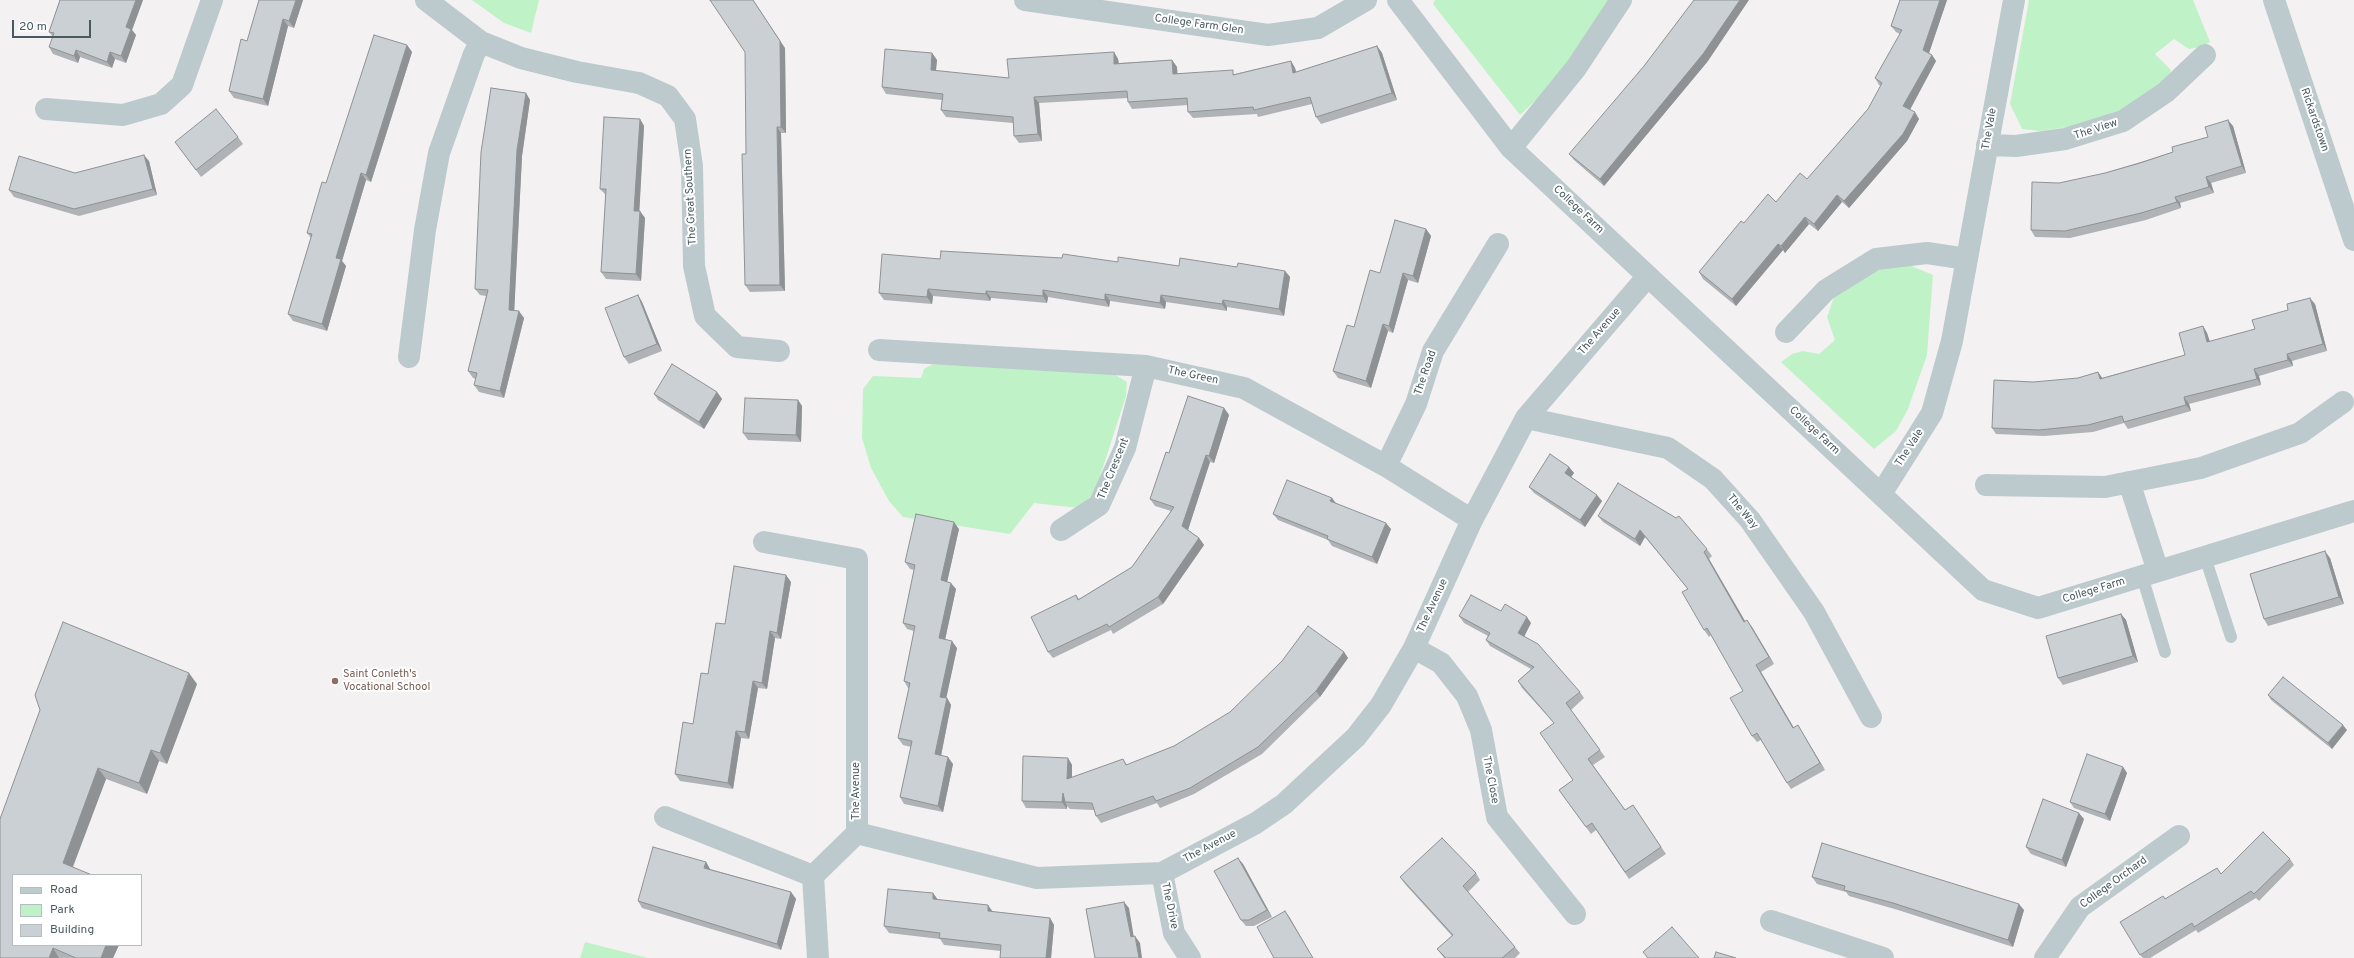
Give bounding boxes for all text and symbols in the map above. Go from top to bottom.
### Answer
scale bar [14,12,93,38]
street label: College Farm Glen [1154,12,1244,38]
text: 20 m [19,19,47,35]
street label: Rickardstown [2297,86,2331,154]
street label: The Vale [1980,107,2000,151]
street label: The View [2073,117,2119,143]
street label: The Great Southern [682,148,700,246]
street label: College Farm [1550,183,1606,237]
street label: The Avenue [1576,306,1624,358]
street label: The Road [1412,349,1440,397]
street label: The Green [1167,364,1219,388]
street label: College Farm [1786,404,1842,458]
street label: The Vale [1893,427,1927,469]
street label: The Crescent [1096,436,1132,502]
street label: The Way [1724,492,1760,532]
street label: College Farm [2061,575,2127,607]
street label: The Avenue [1415,577,1451,635]
place label: Saint Conleth's Vocational School [343,668,430,694]
marker: Saint Conleth's Vocational School [330,676,340,686]
street label: The Close [1479,755,1501,805]
street label: The Avenue [850,762,864,820]
street label: The Avenue [1181,828,1239,866]
street label: College Orchard [2078,854,2150,912]
legend [12,874,142,946]
street label: The Drive [1158,881,1180,931]
text: Road [50,882,78,898]
text: Park [50,902,75,918]
text: Building [50,922,94,938]

